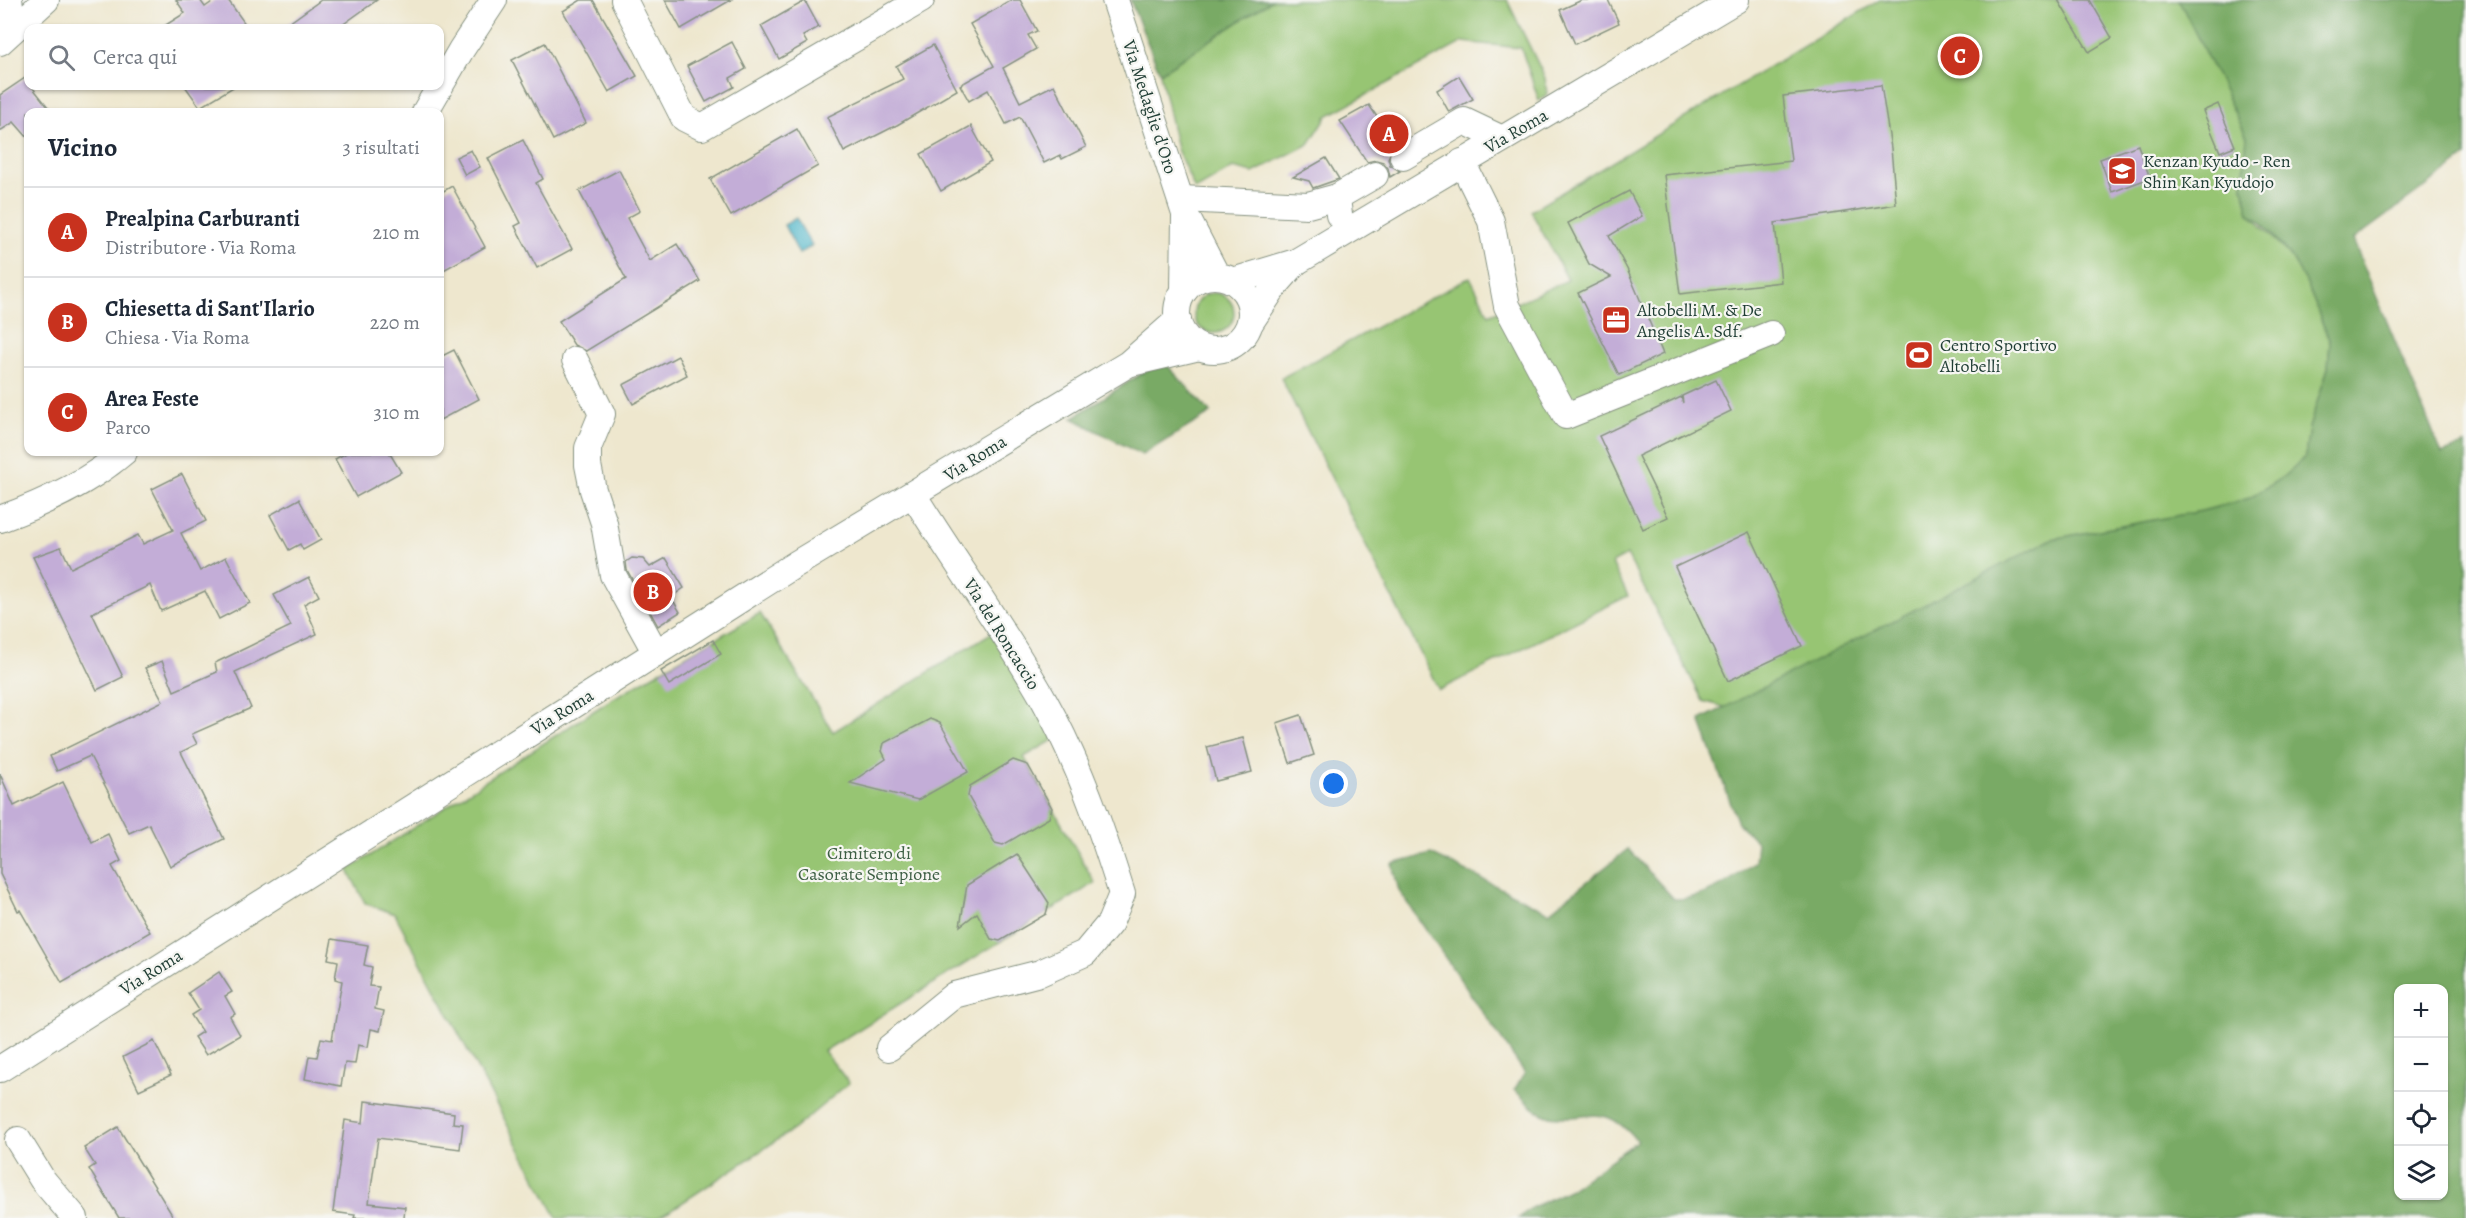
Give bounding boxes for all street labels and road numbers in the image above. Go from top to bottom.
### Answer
street label: Via Medaglie d'Oro [1117,36,1183,177]
street label: Via Roma [1479,103,1553,159]
street label: Via Roma [938,429,1012,487]
street label: Via del Roncaccio [958,573,1046,694]
street label: Via Roma [525,683,599,741]
street label: Via Roma [114,943,188,1001]

